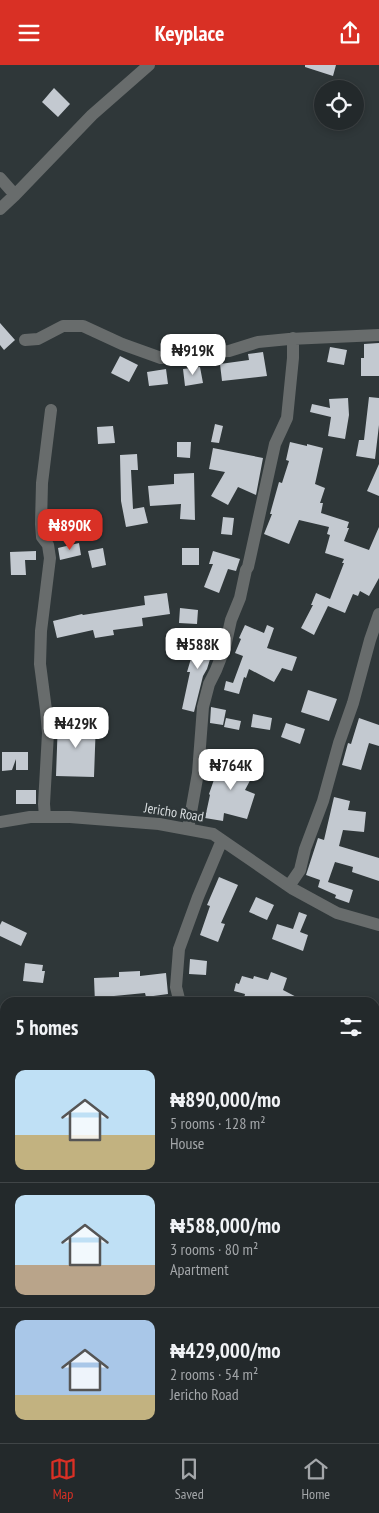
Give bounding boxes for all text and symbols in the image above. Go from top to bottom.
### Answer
icon: menu [15,19,43,47]
text: Keyplace [155,19,224,47]
icon: share [336,19,364,47]
map controls [314,80,364,130]
button: locate [314,80,364,130]
pin: ₦919K [158,333,228,376]
text: ₦919K [172,340,214,360]
pin: ₦890K [35,509,105,551]
text: ₦890K [49,515,91,535]
pin: ₦588K [163,627,233,670]
text: ₦588K [177,634,219,654]
pin: ₦429K [41,707,111,749]
text: ₦429K [55,713,97,733]
pin: ₦764K [196,749,266,791]
text: ₦764K [210,755,252,775]
street label: Jericho Road [142,798,205,826]
icon: filters [337,1013,365,1041]
text: 5 homes [15,1014,78,1041]
text: ₦890,000/mo [170,1086,281,1113]
icon: home [55,1090,115,1150]
text: 5 rooms · 128 m² [170,1113,266,1133]
text: House [170,1133,204,1153]
text: ₦588,000/mo [170,1212,281,1239]
icon: home [55,1215,115,1275]
text: 3 rooms · 80 m² [170,1239,258,1259]
text: Apartment [170,1259,229,1279]
text: ₦429,000/mo [170,1337,281,1364]
icon: home [55,1340,115,1400]
text: 2 rooms · 54 m² [170,1364,258,1384]
text: Jericho Road [170,1384,239,1404]
tab: Map [49,1455,77,1503]
tab: Saved [175,1455,204,1503]
tab: Home [302,1455,330,1503]

